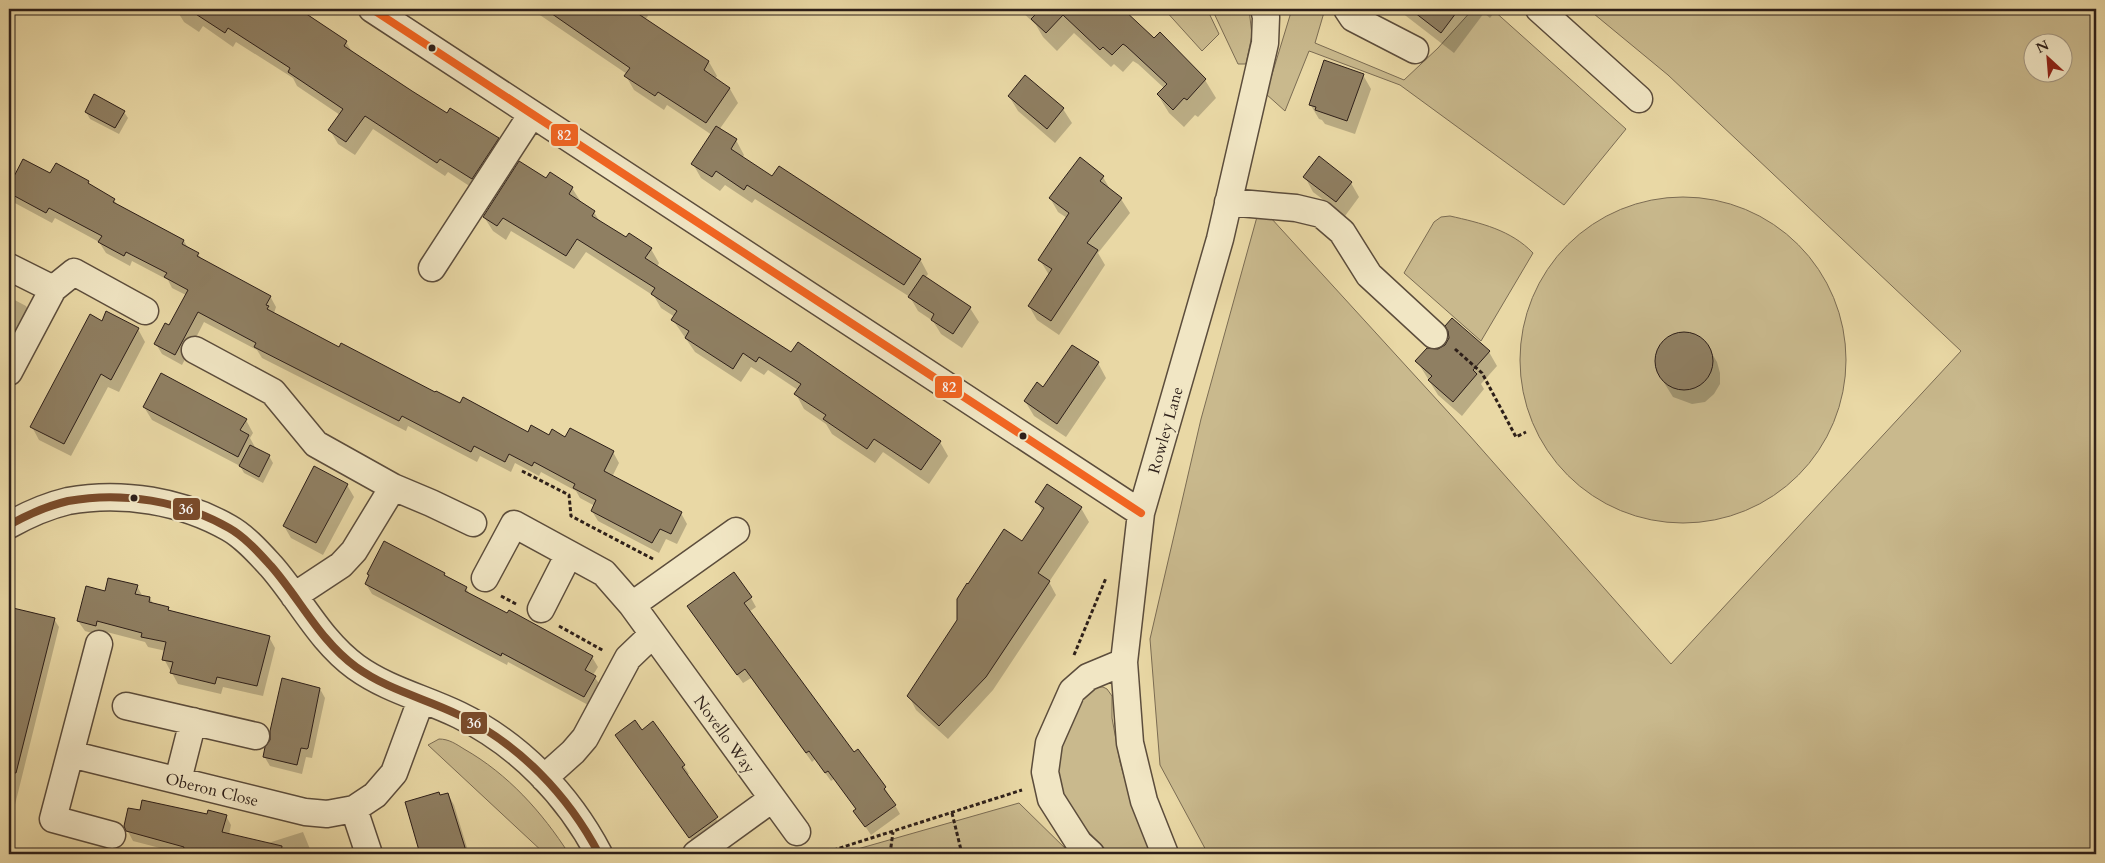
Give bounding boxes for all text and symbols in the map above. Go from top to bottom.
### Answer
north arrow [2022,32,2072,82]
text: N [2033,36,2052,58]
unlabelled marker [427,43,437,53]
line badge: 82 [550,123,579,147]
text: 82 [557,126,571,145]
line badge: 82 [934,375,963,399]
text: 82 [942,378,956,397]
street label: Rowley Lane [1143,384,1189,476]
unlabelled marker [1018,431,1028,441]
unlabelled marker [129,493,139,503]
line badge: 36 [172,497,201,521]
text: 36 [179,500,193,519]
street label: Novello Way [688,691,760,779]
line badge: 36 [460,711,488,735]
text: 36 [467,714,481,733]
street label: Oberon Close [163,768,261,812]

